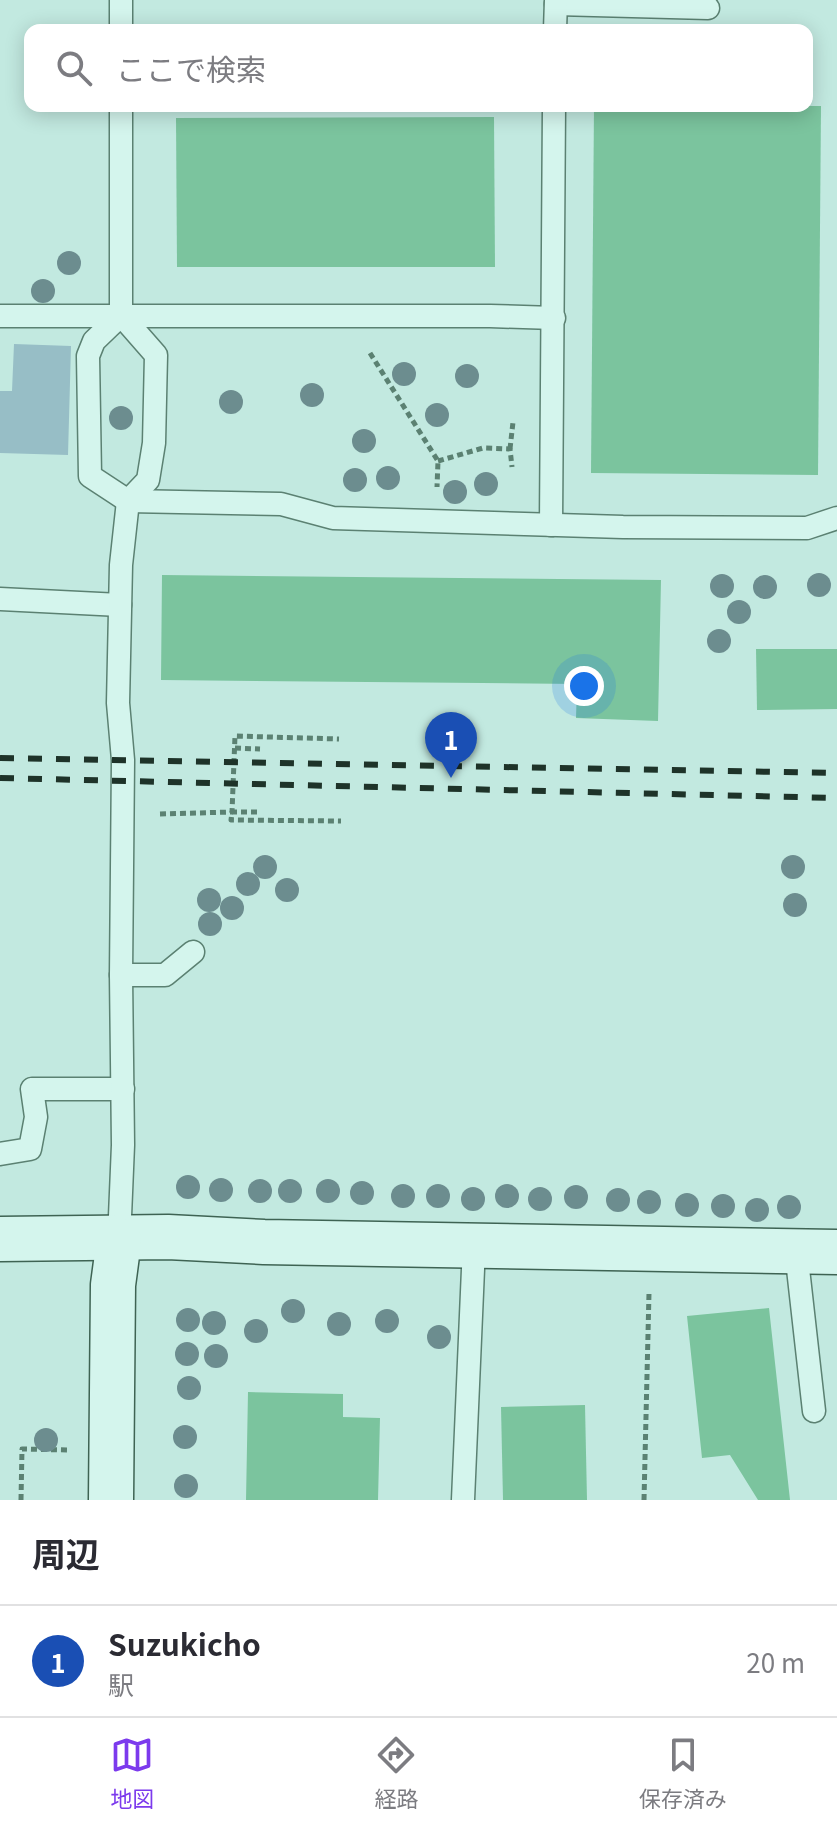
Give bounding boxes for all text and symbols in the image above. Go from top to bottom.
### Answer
search box [24,24,813,112]
icon: search [52,46,96,90]
text: ここで検索 [116,46,266,90]
your location [564,666,604,706]
pin: 1 [425,712,477,778]
text: 周辺 [32,1528,100,1577]
text: Suzukicho [108,1621,261,1665]
text: 1 [50,1643,66,1680]
text: 20 m [746,1643,805,1680]
text: 駅 [108,1665,134,1702]
tab: 地図 [110,1733,154,1813]
tab: 経路 [374,1733,419,1813]
tab: 保存済み [639,1733,727,1813]

